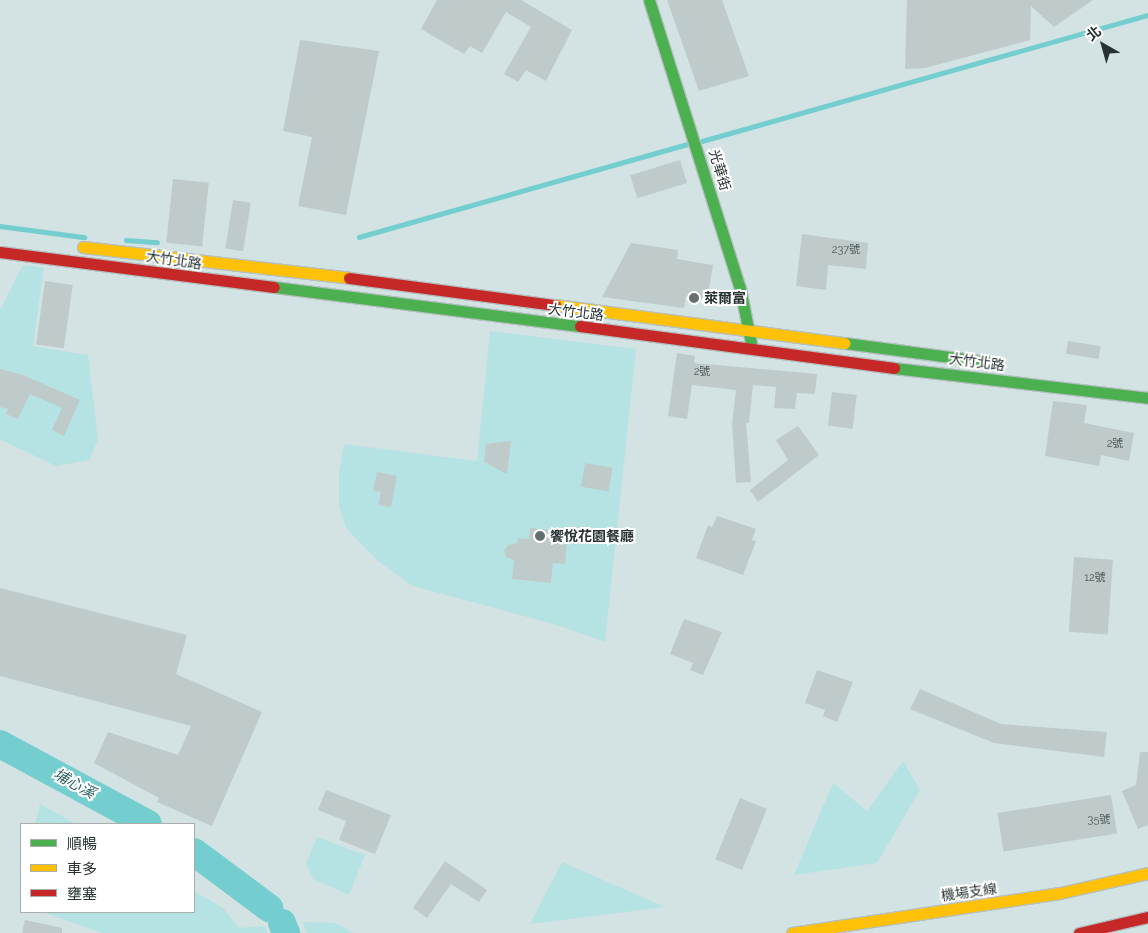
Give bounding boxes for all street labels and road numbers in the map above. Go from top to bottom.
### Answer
street label: 光華街 [706,147,734,193]
street label: 大竹北路 [145,248,203,272]
street label: 大竹北路 [547,300,605,324]
street label: 大竹北路 [948,350,1006,374]
street label: 機場支線 [940,880,998,904]

